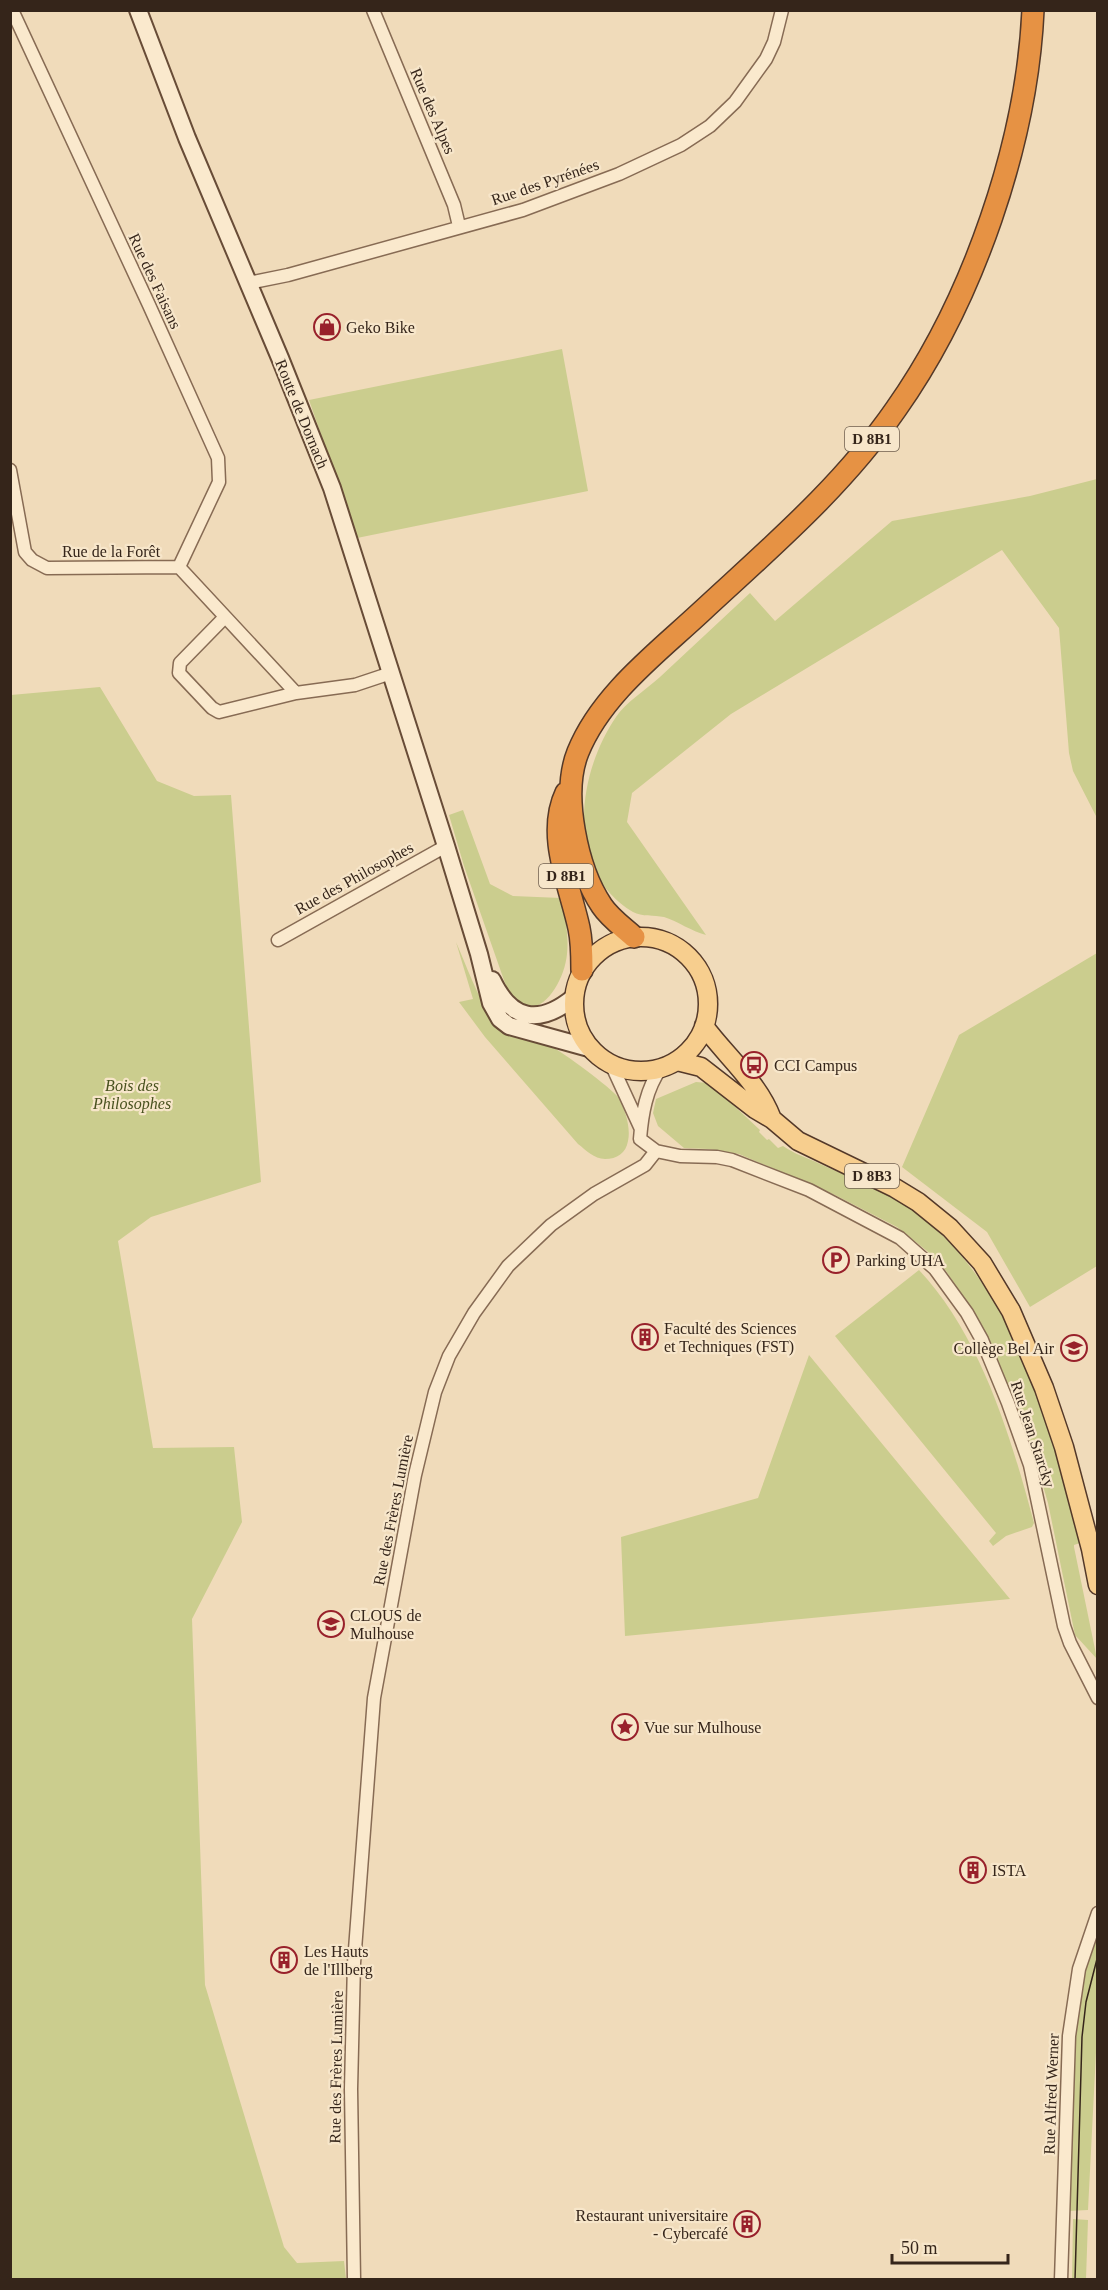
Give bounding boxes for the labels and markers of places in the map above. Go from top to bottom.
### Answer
shop icon: Geko Bike [312,312,342,342]
place label: Geko Bike [346,319,415,336]
bus stop icon: CCI Campus [739,1050,769,1080]
place label: CCI Campus [774,1057,857,1075]
parking icon: Parking UHA [821,1245,851,1275]
place label: Parking UHA [856,1252,945,1270]
place label: Faculté des Sciences et Techniques (FST) [664,1320,796,1356]
building icon: Faculté des Sciences et Techniques (FST) [630,1322,660,1352]
school or university icon: Collège Bel Air [1059,1333,1089,1363]
place label: Collège Bel Air [954,1340,1055,1358]
place label: CLOUS de Mulhouse [350,1607,422,1642]
school or university icon: CLOUS de Mulhouse [316,1609,346,1639]
place icon: Vue sur Mulhouse [610,1712,640,1742]
place label: Vue sur Mulhouse [644,1719,761,1736]
building icon: ISTA [958,1855,988,1885]
place label: ISTA [992,1862,1027,1879]
place label: Les Hauts de l'Illberg [304,1943,373,1979]
building icon: Les Hauts de l'Illberg [269,1945,299,1975]
place label: Restaurant universitaire - Cybercafé [576,2207,728,2243]
building icon: Restaurant universitaire - Cybercafé [732,2209,762,2239]

